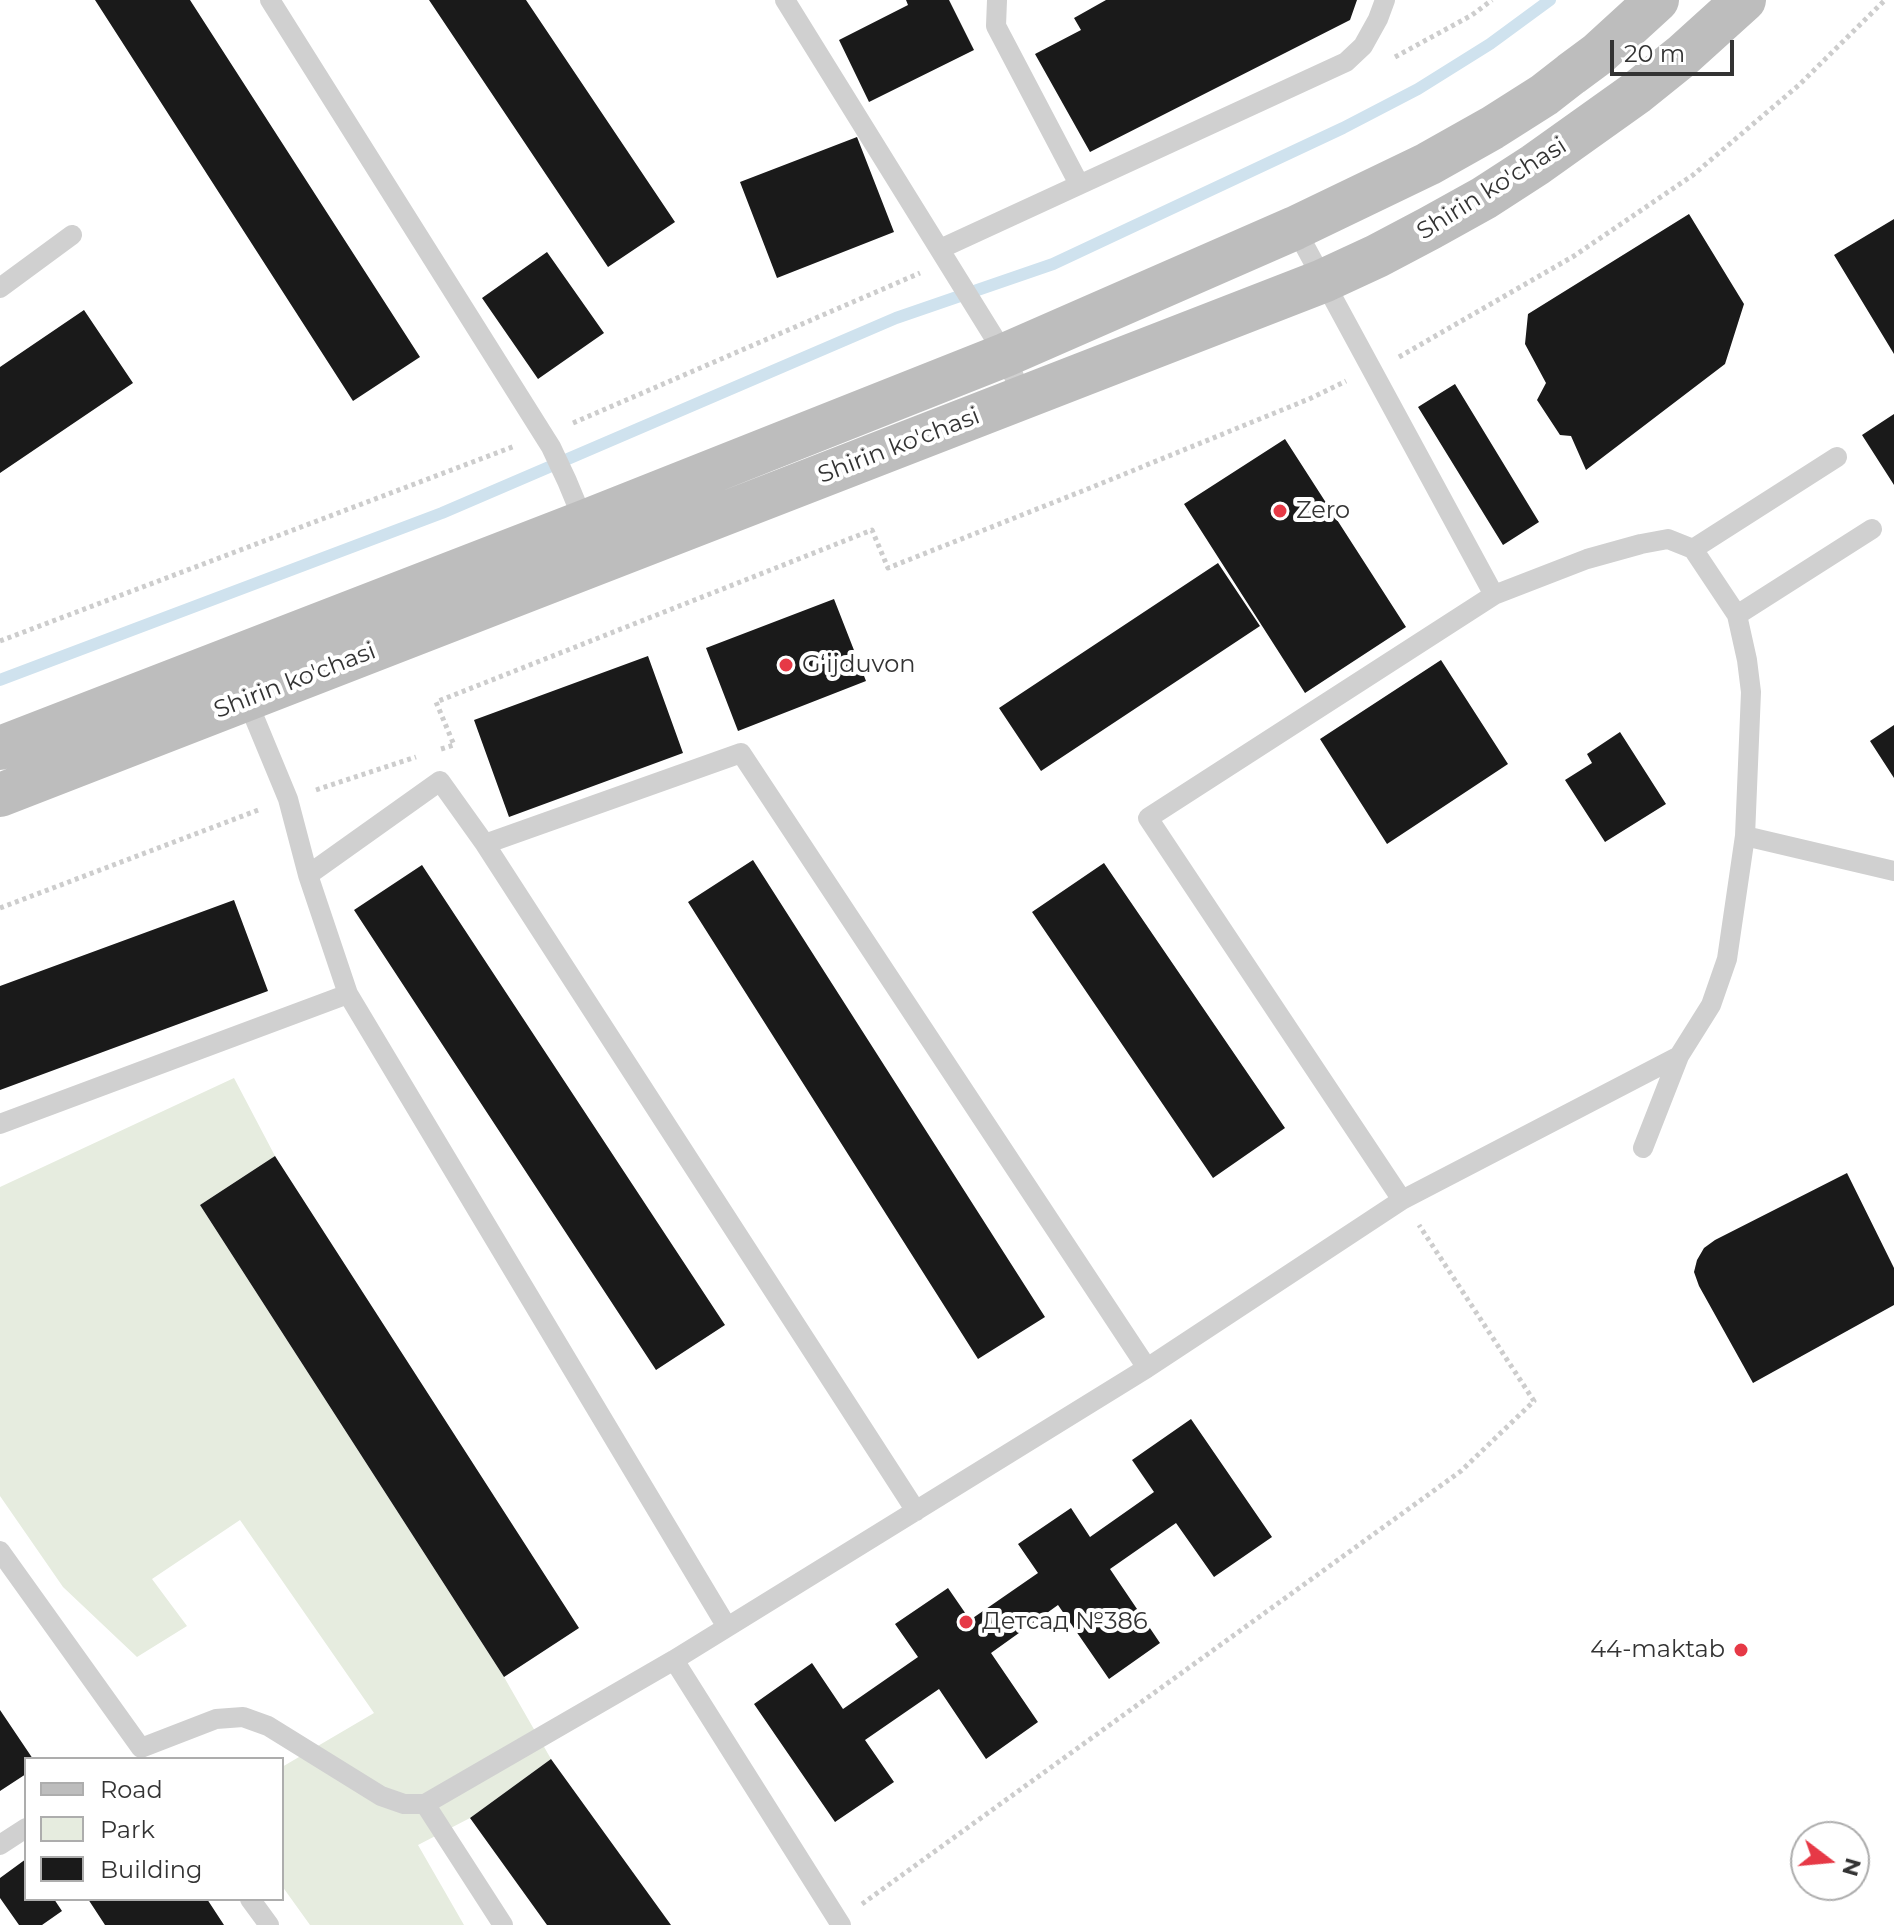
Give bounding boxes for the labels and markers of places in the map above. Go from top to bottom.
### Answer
place label: Zero [1296,497,1350,525]
marker: Zero [1271,502,1289,520]
place label: Gʻijduvon [802,651,915,679]
marker: Gʻijduvon [777,656,795,674]
place label: Детсад №386 [982,1608,1147,1636]
marker: Детсад №386 [957,1613,975,1631]
place label: 44-maktab [1590,1636,1725,1664]
marker: 44-maktab [1732,1641,1750,1659]

